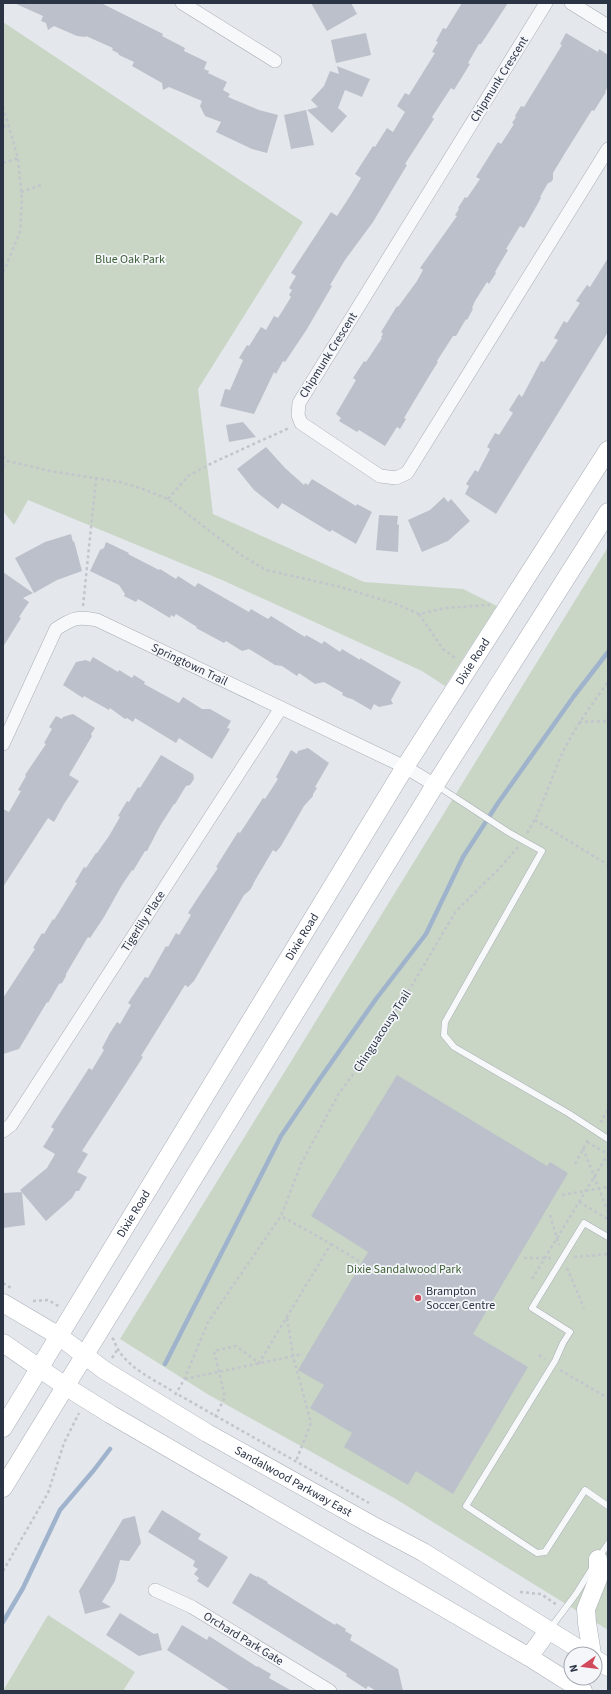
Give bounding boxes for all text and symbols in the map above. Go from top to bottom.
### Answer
street label: Chipmunk Crescent [466,33,533,125]
park label: Blue Oak Park [95,251,165,268]
street label: Chipmunk Crescent [295,309,362,401]
street label: Dixie Road [452,635,494,689]
street label: Springtown Trail [148,639,230,690]
street label: Tigerlily Place [117,887,170,955]
street label: Dixie Road [281,910,323,964]
street label: Chinguacousy Trail [350,987,415,1076]
street label: Dixie Road [113,1187,155,1241]
park label: Dixie Sandalwood Park [347,1261,461,1278]
place label: Brampton Soccer Centre [426,1283,495,1314]
marker: Brampton Soccer Centre [413,1293,423,1303]
street label: Sandalwood Parkway East [231,1442,355,1521]
street label: Orchard Park Gate [200,1608,287,1670]
north arrow [563,1646,603,1686]
text: N [566,1663,582,1674]

